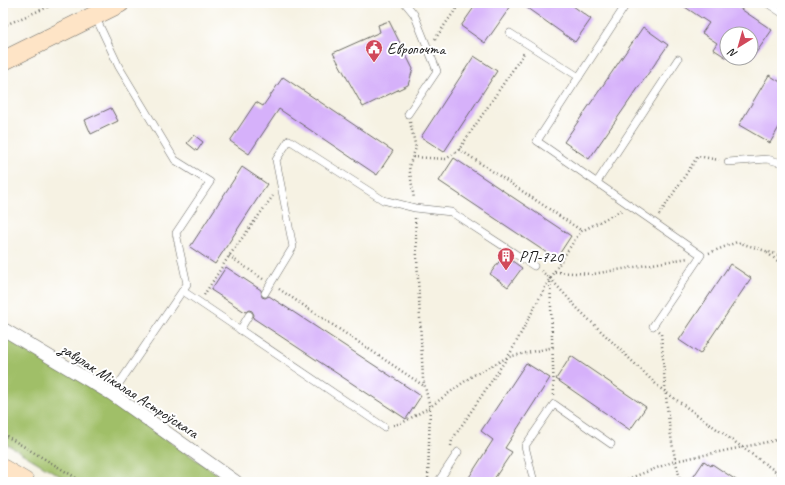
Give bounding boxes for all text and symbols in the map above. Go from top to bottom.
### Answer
north arrow [719,26,759,66]
public building icon: Европочта [364,38,384,63]
place label: Европочта [387,39,447,59]
text: N [724,45,740,62]
building icon: РП-720 [496,246,516,271]
place label: РП-720 [519,247,565,267]
street label: завулак Мікалая Астроўскага [55,338,203,444]

